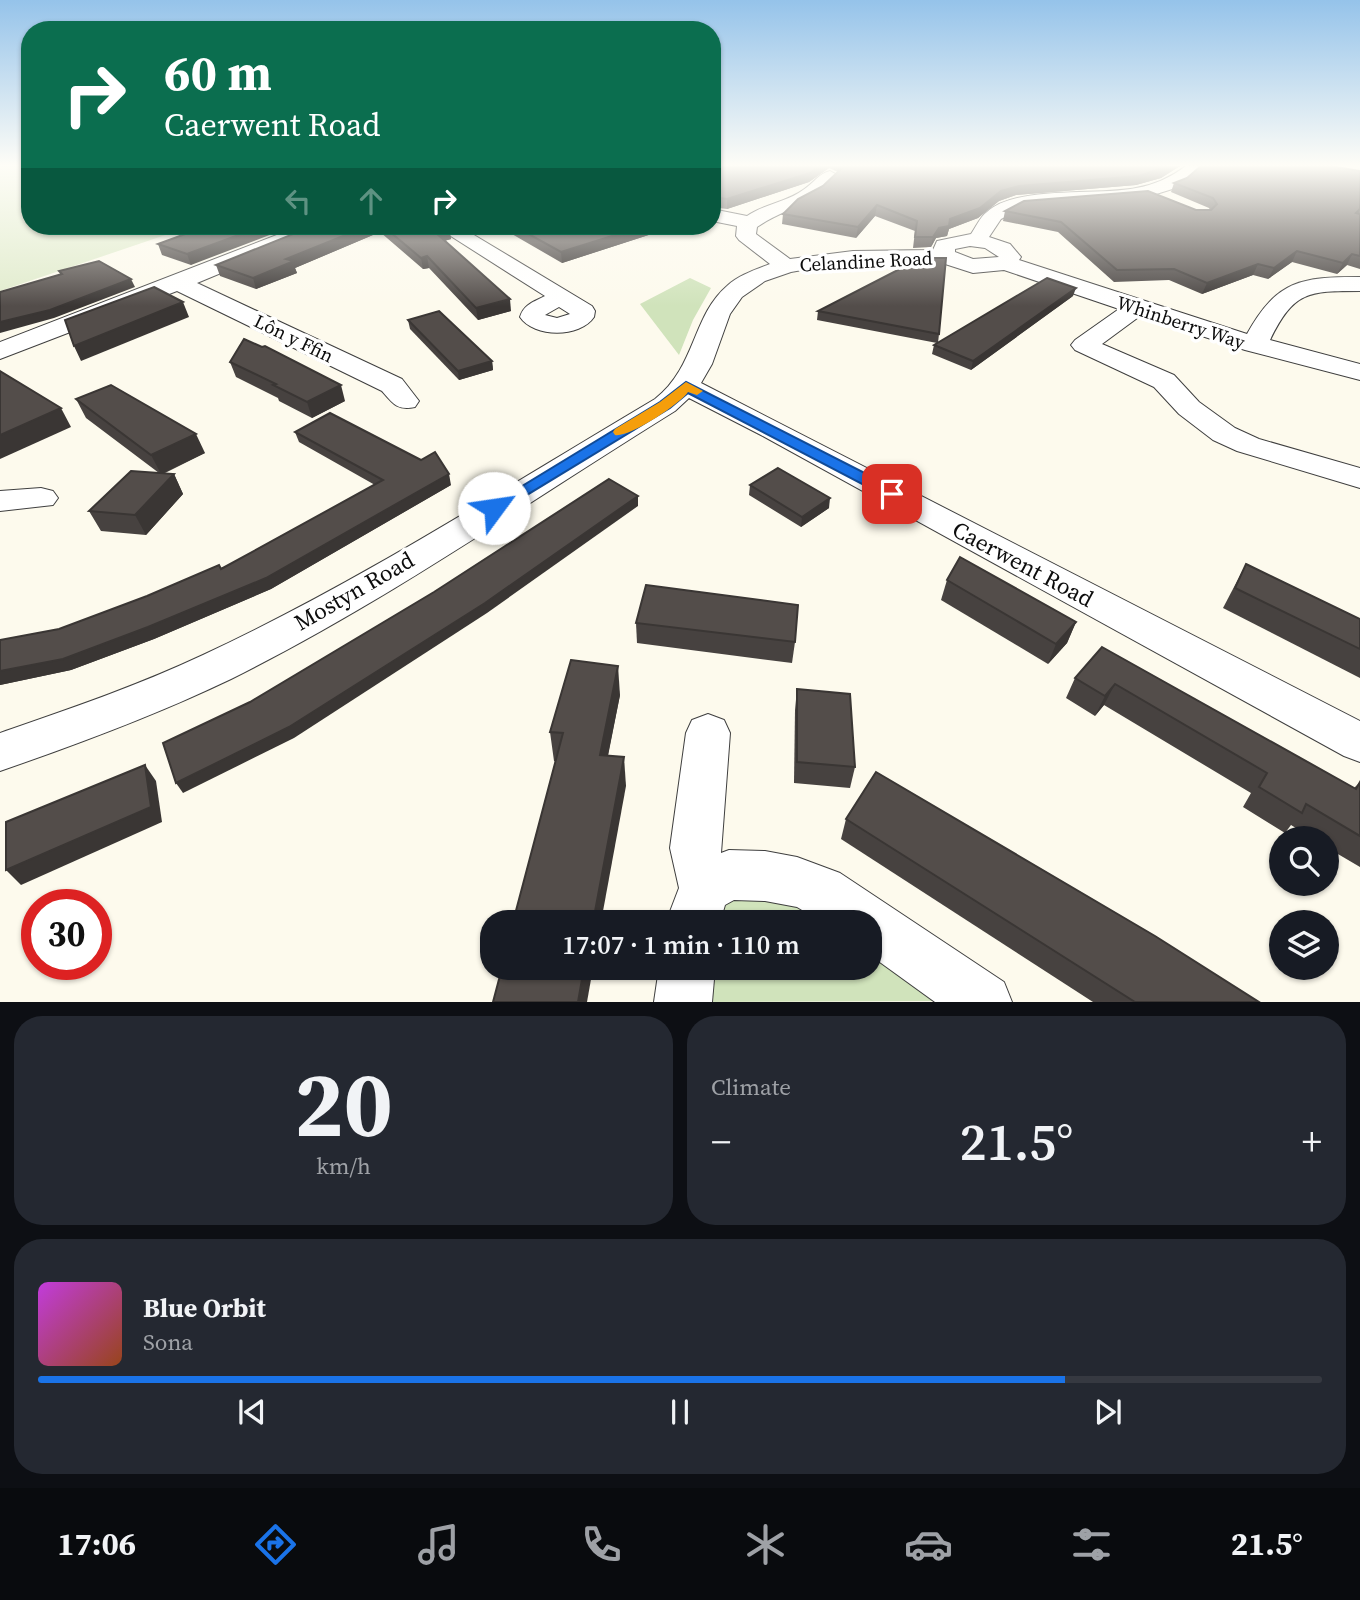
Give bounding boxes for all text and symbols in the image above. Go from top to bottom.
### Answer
text: 60 m [164,39,272,106]
icon: right [49,49,140,140]
text: Caerwent Road [164,103,380,147]
icon: left [279,182,317,220]
icon: ahead [352,182,390,220]
icon: right [425,182,463,220]
street label: Celandine Road [799,245,933,277]
street label: Whinberry Way [1113,289,1249,355]
street label: Lôn y Ffin [250,308,338,368]
pin [862,464,922,524]
position arrow [457,471,531,545]
icon: arrive [873,475,911,513]
street label: Caerwent Road [947,513,1099,615]
street label: Mostyn Road [288,544,420,638]
map controls [1269,826,1339,980]
button: search [1269,826,1339,896]
speed limit sign: 30 [21,889,112,980]
button: layers [1269,910,1339,980]
text: 17:07 · 1 min · 110 m [562,927,800,963]
text: 20 [294,1042,393,1166]
text: Climate [711,1071,791,1103]
text: 21.5° [960,1106,1073,1177]
text: − [711,1116,731,1168]
text: + [1302,1116,1322,1168]
text: km/h [316,1150,371,1182]
text: Blue Orbit [143,1290,266,1326]
text: Sona [143,1326,193,1358]
icon: previous [233,1393,271,1431]
icon: pause [661,1393,699,1431]
icon: next [1089,1393,1127,1431]
icon: directions [251,1520,300,1569]
icon: music [414,1520,463,1569]
icon: phone [577,1520,626,1569]
icon: climate [741,1520,790,1569]
icon: car [904,1520,953,1569]
icon: filters [1067,1520,1116,1569]
text: 17:06 [57,1522,136,1566]
text: 21.5° [1231,1522,1303,1566]

